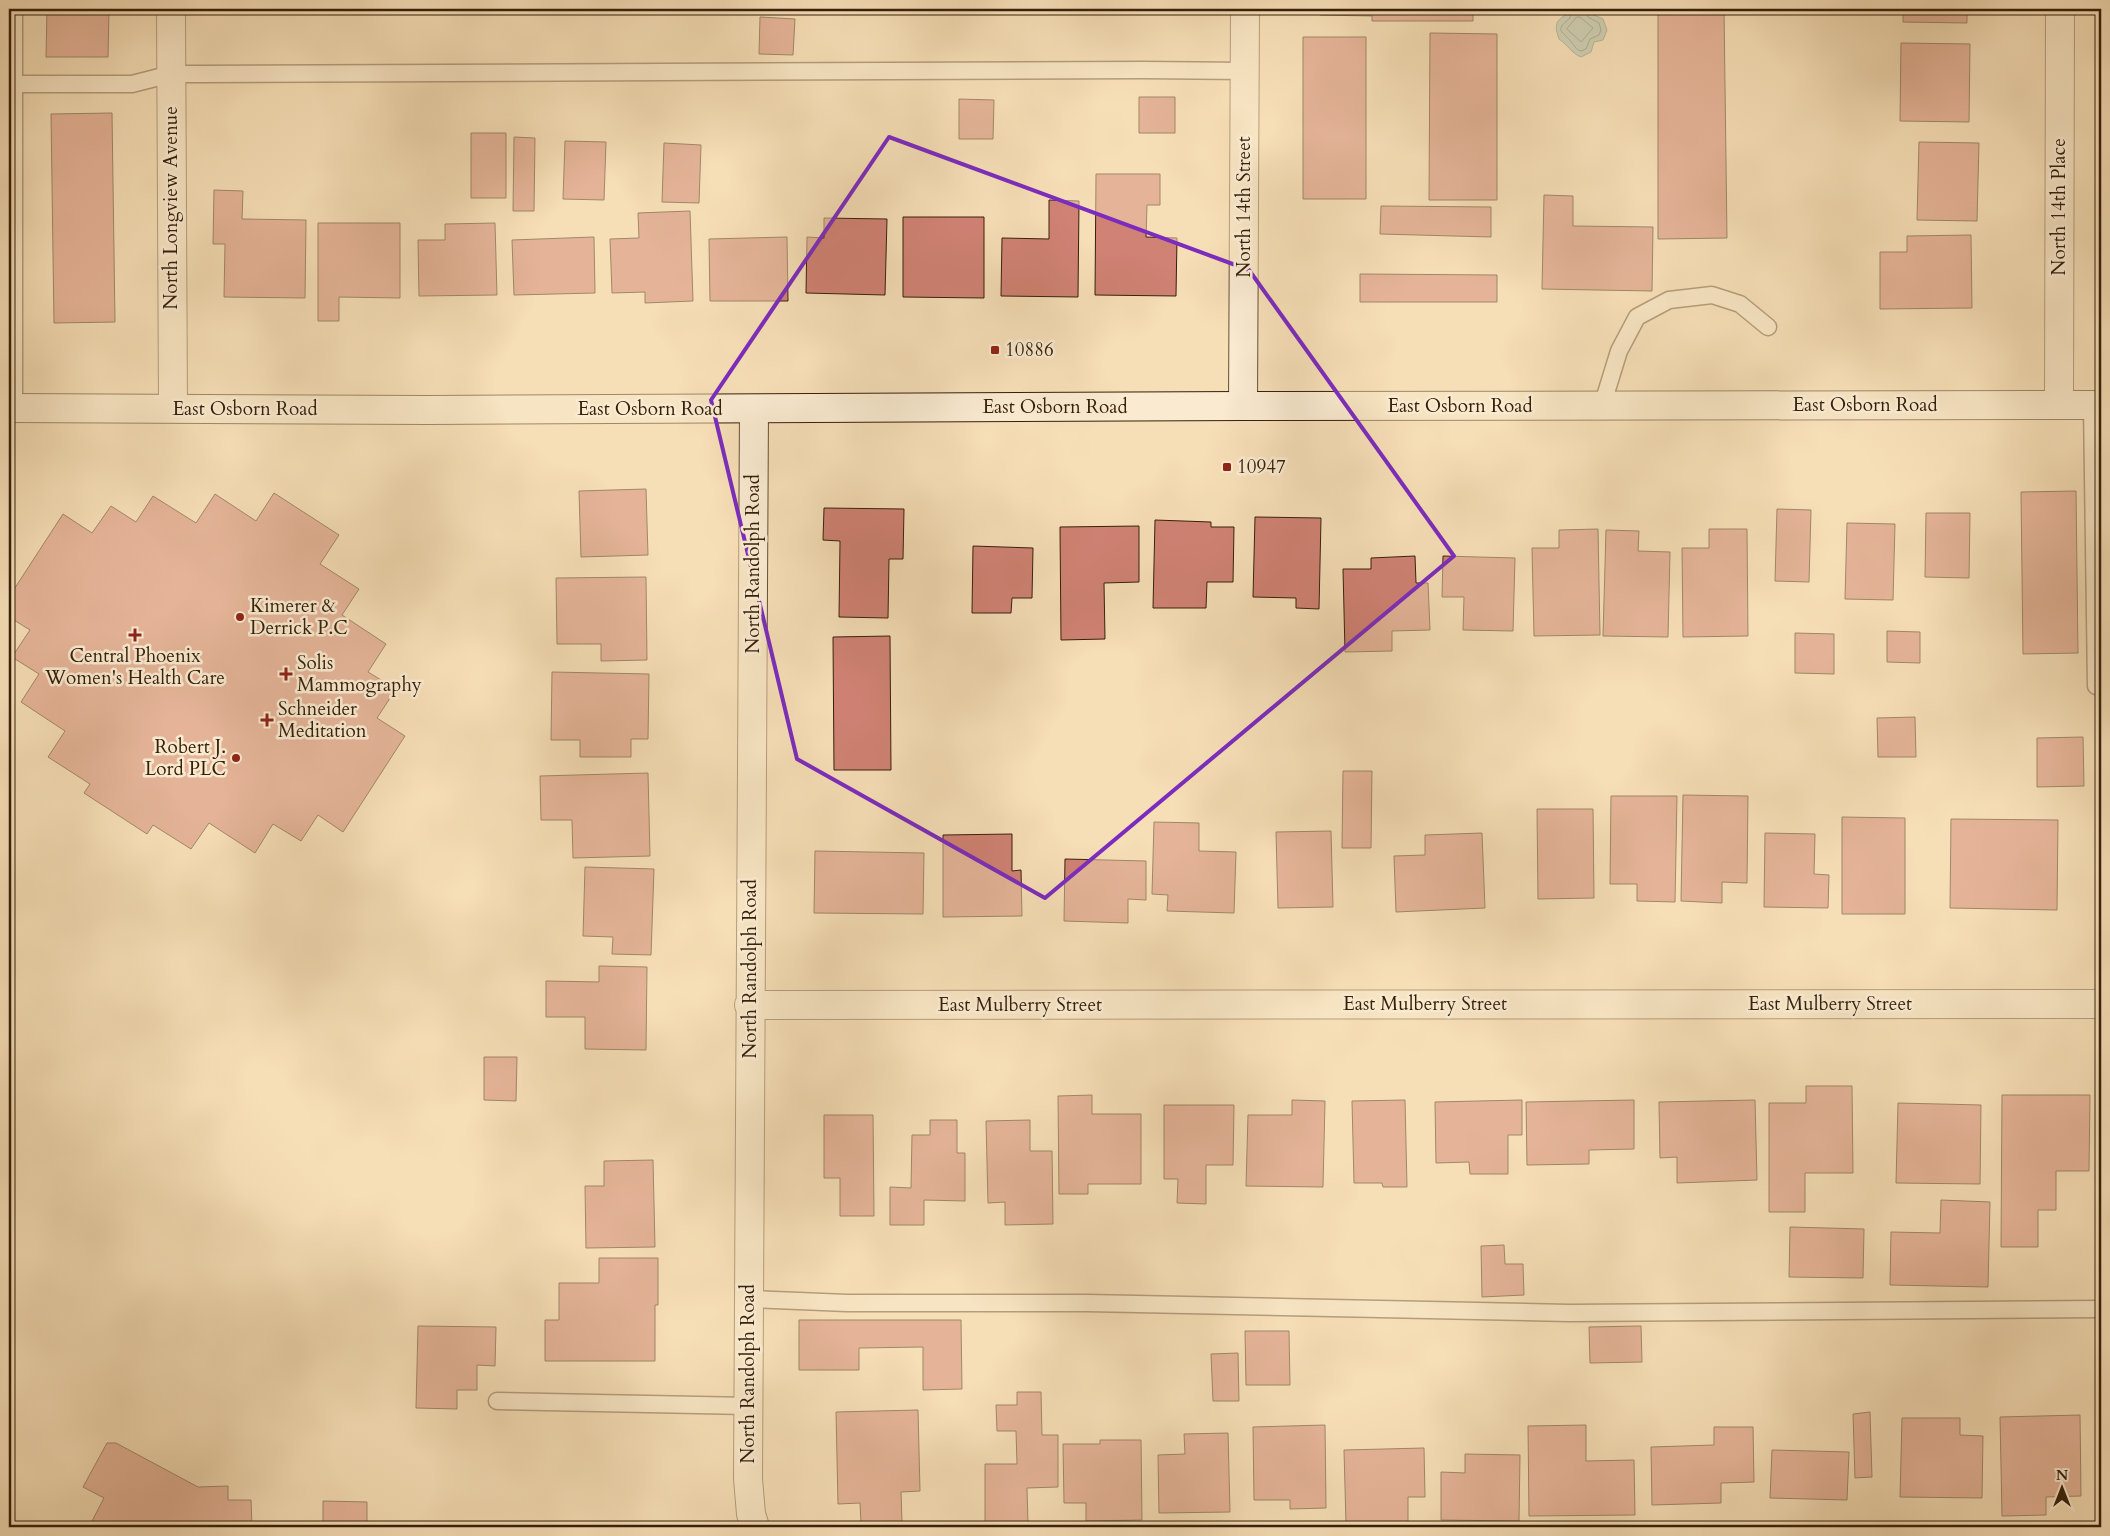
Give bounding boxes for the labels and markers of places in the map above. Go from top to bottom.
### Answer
place label: 10886 [1005,337,1054,363]
marker: 10886 [989,344,1001,356]
place label: 10947 [1237,454,1286,480]
marker: 10947 [1221,461,1233,473]
place label: Kimerer & Derrick P.C [250,593,348,641]
marker: Kimerer & Derrick P.C [234,611,246,623]
marker: Central Phoenix Women's Health Care [128,628,142,642]
place label: Central Phoenix Women's Health Care [44,643,225,691]
place label: Solis Mammography [297,650,422,698]
marker: Solis Mammography [279,667,293,681]
place label: Schneider Meditation [278,696,367,744]
marker: Schneider Meditation [260,713,274,727]
place label: Robert J. Lord PLC [145,734,226,782]
marker: Robert J. Lord PLC [230,752,242,764]

